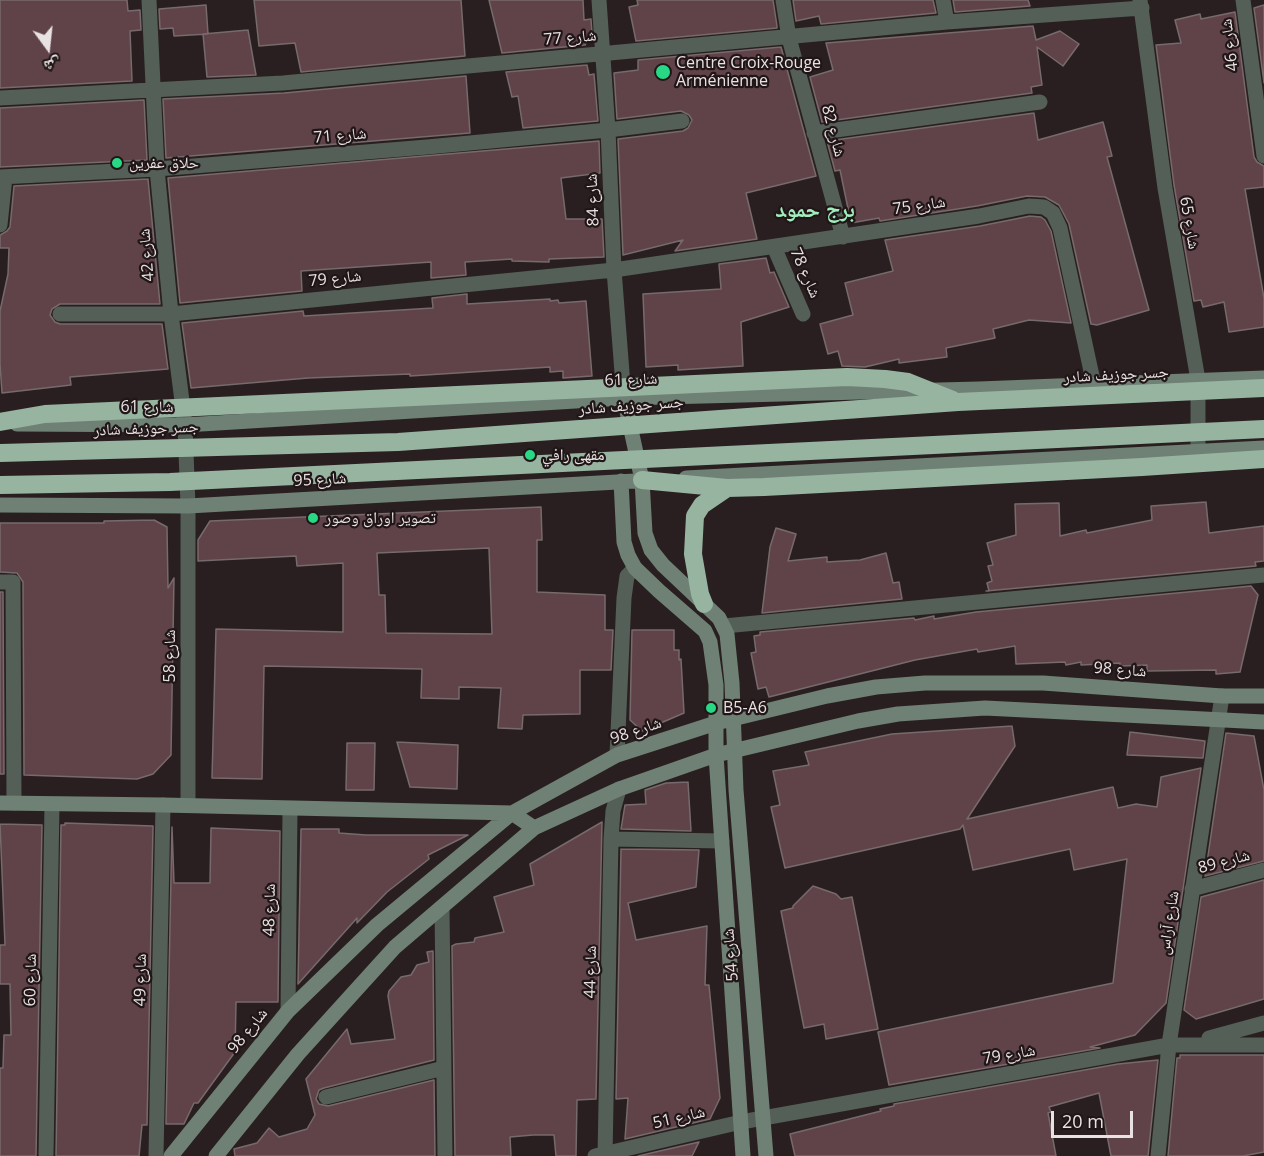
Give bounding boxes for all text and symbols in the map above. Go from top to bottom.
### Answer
north arrow [18,18,78,78]
street label: شارع 46 [1217,18,1243,72]
street label: شارع 77 [543,26,597,50]
text: ش [42,53,64,78]
place label: Centre Croix-Rouge Arménienne [676,53,821,91]
marker: Centre Croix-Rouge Arménienne [654,63,672,81]
street label: شارع 82 [817,103,849,159]
street label: شارع 71 [313,124,367,148]
place label: حلاق عفرين [129,153,199,173]
marker: حلاق عفرين [110,156,124,170]
street label: شارع 84 [582,173,604,227]
street label: شارع 75 [891,193,947,219]
street label: شارع 65 [1175,195,1203,251]
district label: برج حموﺪ [775,198,855,224]
street label: شارع 42 [135,228,159,282]
street label: شارع 78 [785,245,825,301]
street label: شارع 79 [308,267,362,291]
street label: جسر جوزيف شادر [1063,363,1169,387]
street label: شارع 61 [604,369,658,391]
street label: جسر جوزيف شادر [578,393,684,419]
street label: شارع 61 [121,397,173,417]
street label: جسر جوزيف شادر [93,418,199,440]
place label: مقهى رافي [542,445,604,465]
marker: مقهى رافي [523,448,537,462]
street label: شارع 95 [293,469,347,491]
place label: تصوير اوراق وصور [325,508,436,528]
marker: تصوير اوراق وصور [306,511,320,525]
street label: شارع 58 [160,630,180,682]
street label: شارع 98 [1093,659,1147,681]
place label: B5-A6 [723,698,767,718]
marker: B5-A6 [704,701,718,715]
street label: شارع 98 [608,713,664,749]
street label: شارع 89 [1196,846,1252,878]
street label: شارع 48 [260,883,280,937]
street label: شارع آراس [1154,890,1184,956]
street label: شارع 54 [719,928,743,982]
street label: شارع 44 [581,945,601,999]
street label: شارع 60 [21,953,41,1007]
street label: شارع 49 [131,953,151,1007]
street label: شارع 98 [224,1004,272,1058]
street label: شارع 79 [981,1041,1037,1069]
scale bar [1054,1099,1136,1137]
street label: شارع 51 [651,1103,707,1133]
text: 20 m [1062,1109,1104,1133]

